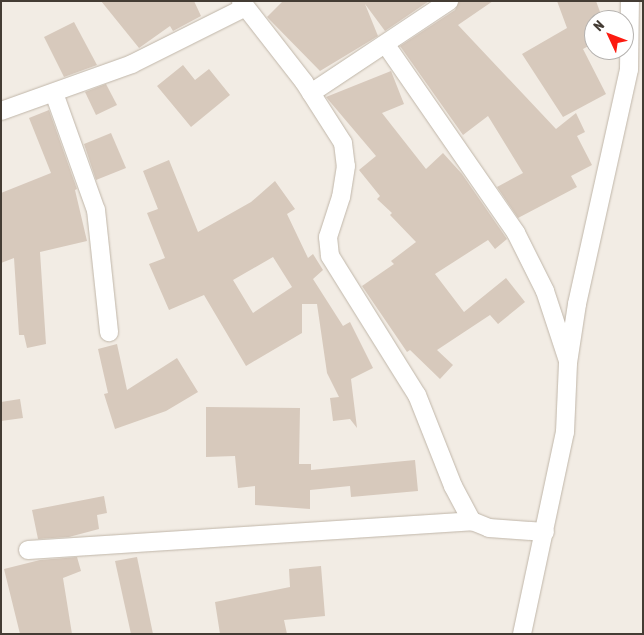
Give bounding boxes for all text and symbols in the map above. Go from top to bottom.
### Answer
north arrow [584,10,634,60]
text: N [590,17,607,34]

